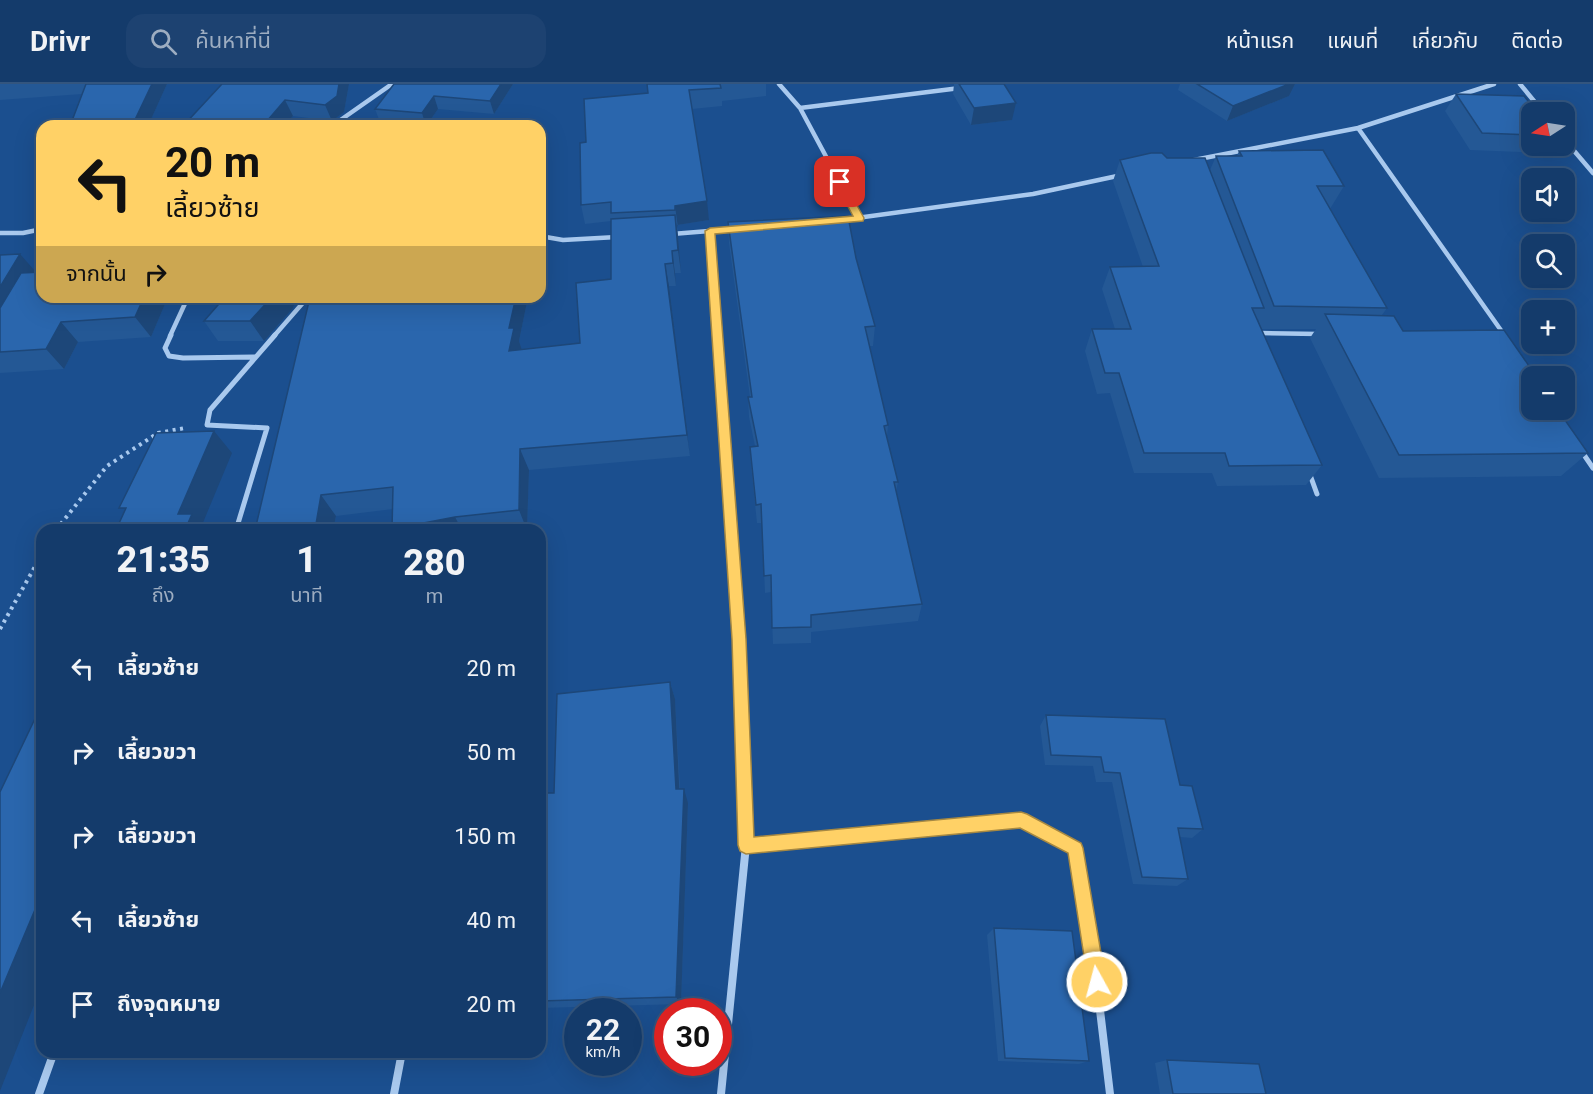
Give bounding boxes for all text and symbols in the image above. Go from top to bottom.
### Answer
search box [126,14,546,68]
text: Drivr [30,25,90,58]
icon: search [147,25,180,58]
text: ค้นหาที่นี่ [195,28,271,53]
text: หน้าแรก [1226,29,1294,53]
text: แผนที่ [1327,29,1378,53]
text: เกี่ยวกับ [1411,29,1478,53]
text: ติดต่อ [1511,29,1563,53]
north arrow [1521,102,1575,156]
map controls [1521,102,1575,420]
text: 20 m [165,138,260,187]
icon: left [66,144,144,222]
pin [814,156,865,207]
icon: arrive [823,165,856,198]
button: sound [1521,168,1575,222]
text: เลี้ยวซ้าย [165,192,259,224]
button: search [1521,234,1575,288]
icon: right [139,258,172,291]
text: จากนั้น [66,261,127,286]
button: + [1521,300,1575,354]
button: − [1521,366,1575,420]
text: 21:35 [116,539,210,581]
text: 1 [296,539,317,581]
text: 280 [403,542,466,584]
text: ถึง [152,583,175,607]
text: นาที [290,583,323,607]
text: m [426,584,443,608]
icon: left [66,652,99,685]
text: เลี้ยวซ้าย [117,655,199,680]
text: 20 m [467,656,516,681]
icon: right [66,736,99,769]
text: เลี้ยวขวา [117,739,197,764]
text: 50 m [467,740,516,765]
icon: right [66,820,99,853]
text: เลี้ยวขวา [117,823,197,848]
text: 150 m [454,824,516,849]
icon: left [66,904,99,937]
text: เลี้ยวซ้าย [117,907,199,932]
text: 40 m [467,908,516,933]
position arrow [1065,950,1129,1014]
icon: arrive [66,988,99,1021]
text: ถึงจุดหมาย [117,991,221,1016]
text: 20 m [467,992,516,1017]
speed limit sign: 30 [654,998,732,1076]
text: 22 [586,1012,620,1047]
text: km/h [585,1043,621,1061]

